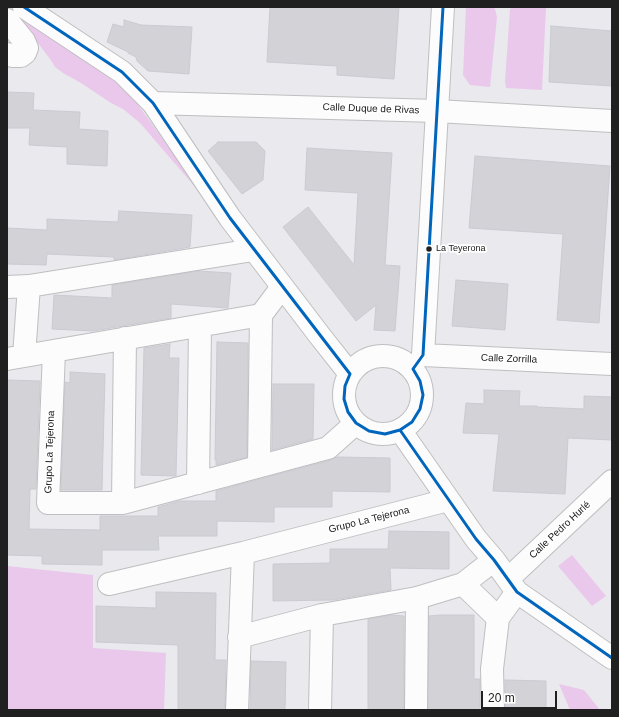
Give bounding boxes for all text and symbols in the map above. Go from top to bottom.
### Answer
street label: Calle Duque de Rivas [322,101,420,117]
marker: La Teyerona [424,244,434,254]
place label: La Teyerona [436,244,486,254]
street label: Calle Zorrilla [481,352,537,366]
street label: Grupo La Tejerona [43,410,57,494]
street label: Calle Pedro Hurlé [527,499,593,561]
street label: Grupo La Tejerona [327,504,411,536]
scale bar [483,683,559,709]
text: 20 m [488,691,515,705]

